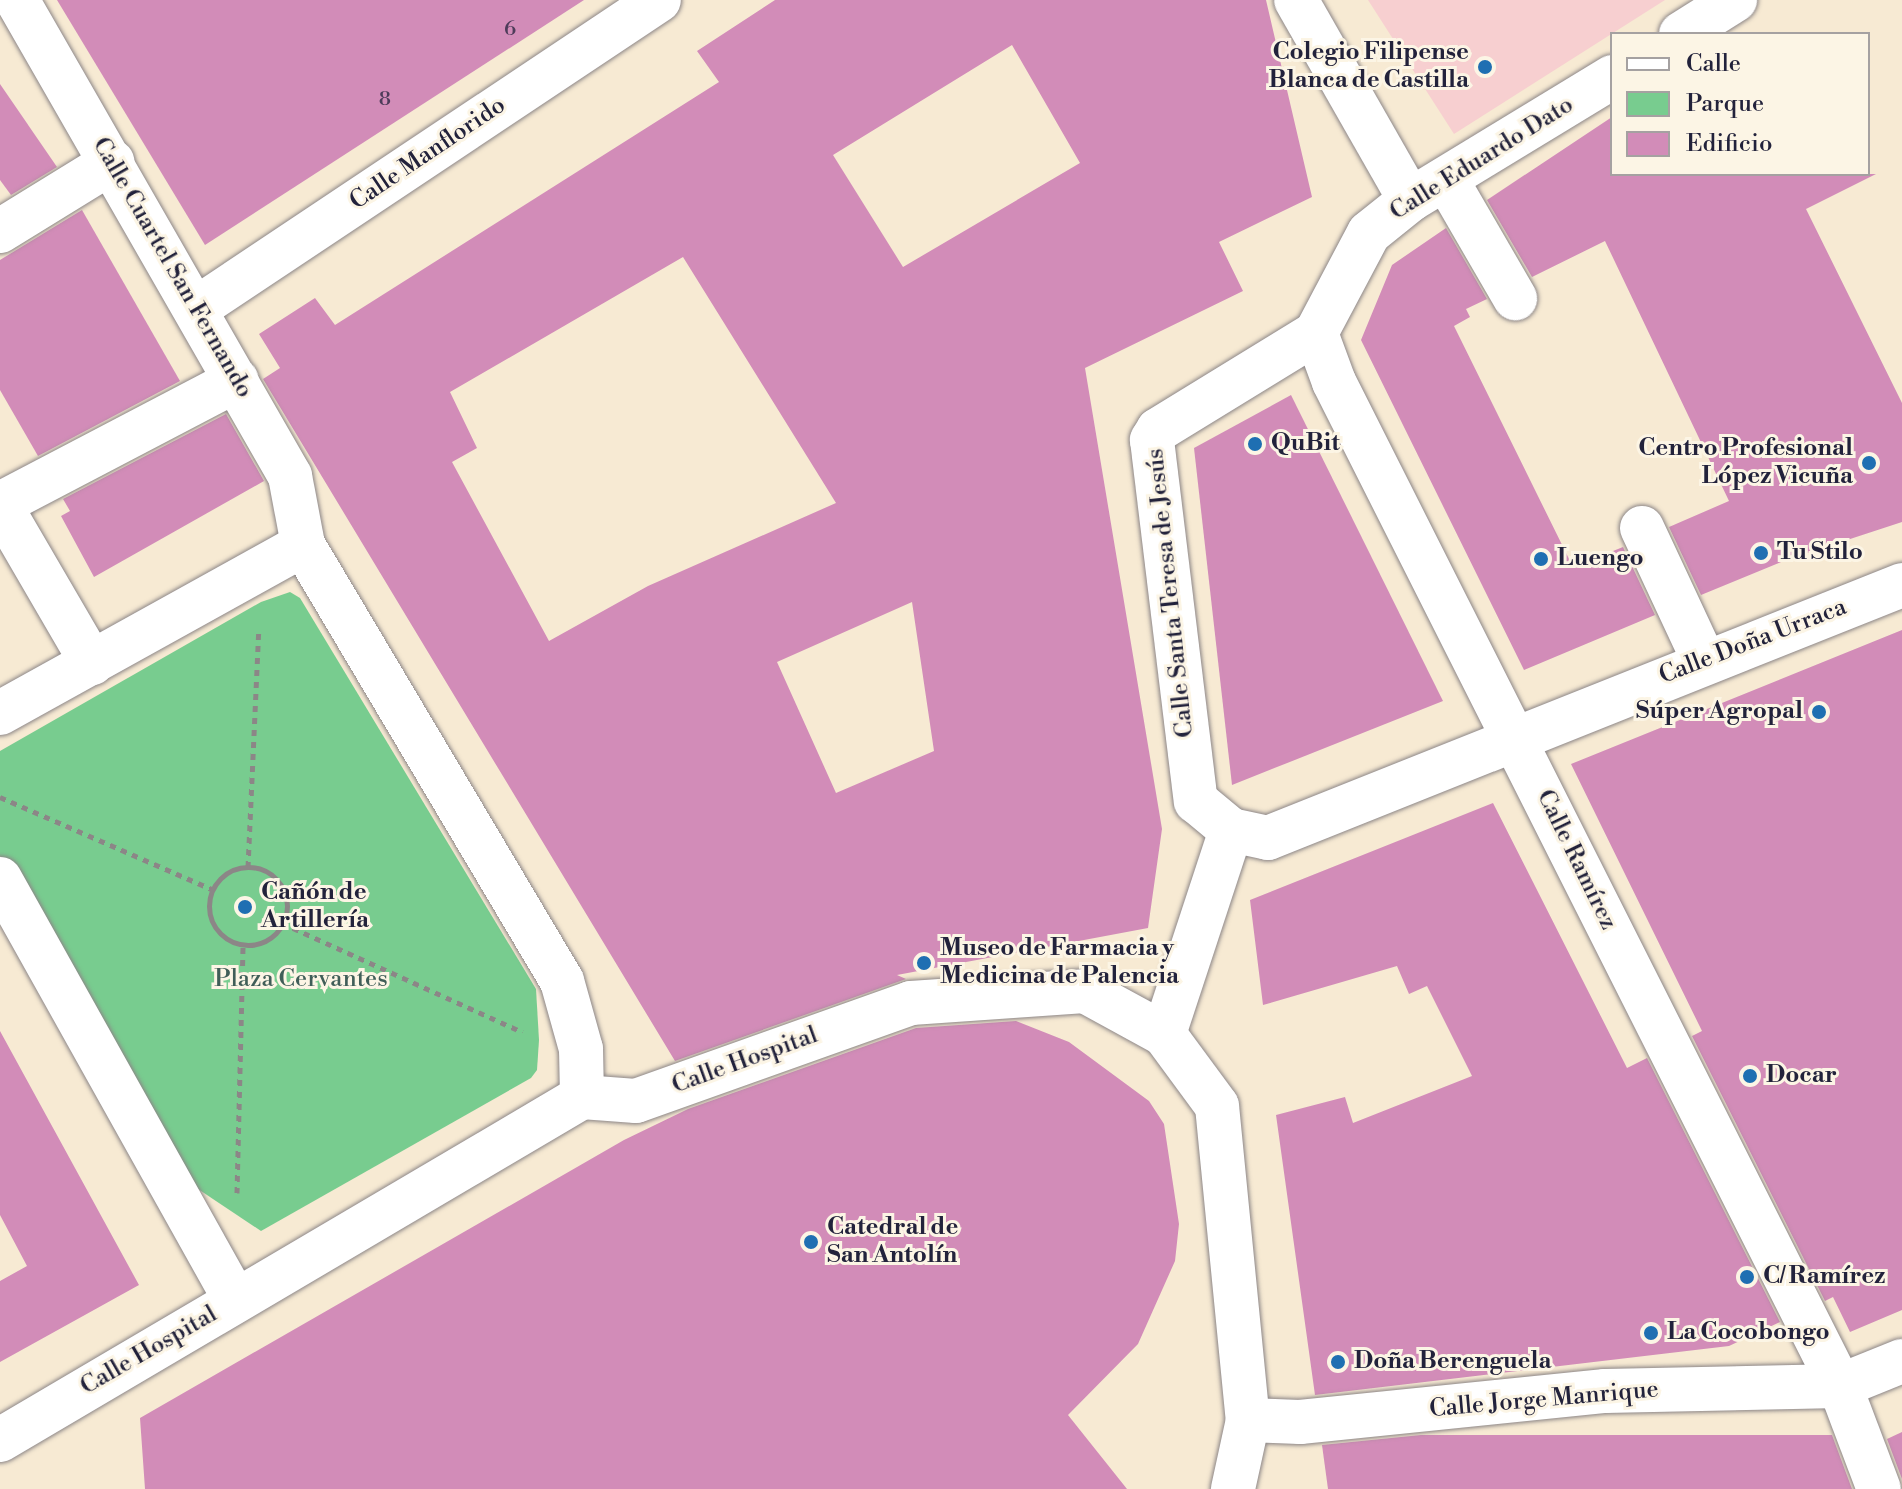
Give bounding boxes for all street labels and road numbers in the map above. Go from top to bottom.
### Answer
street label: Calle Manflorido [345,91,511,217]
street label: Calle Eduardo Dato [1385,91,1579,227]
street label: Calle Cuartel San Fernando [86,133,258,403]
street label: Calle Santa Teresa de Jesús [1141,447,1201,739]
street label: Calle Doña Urraca [1655,593,1851,691]
street label: Calle Ramírez [1530,785,1622,935]
street label: Calle Hospital [668,1021,822,1101]
street label: Calle Hospital [76,1300,222,1402]
street label: Calle Jorge Manrique [1428,1376,1660,1424]

